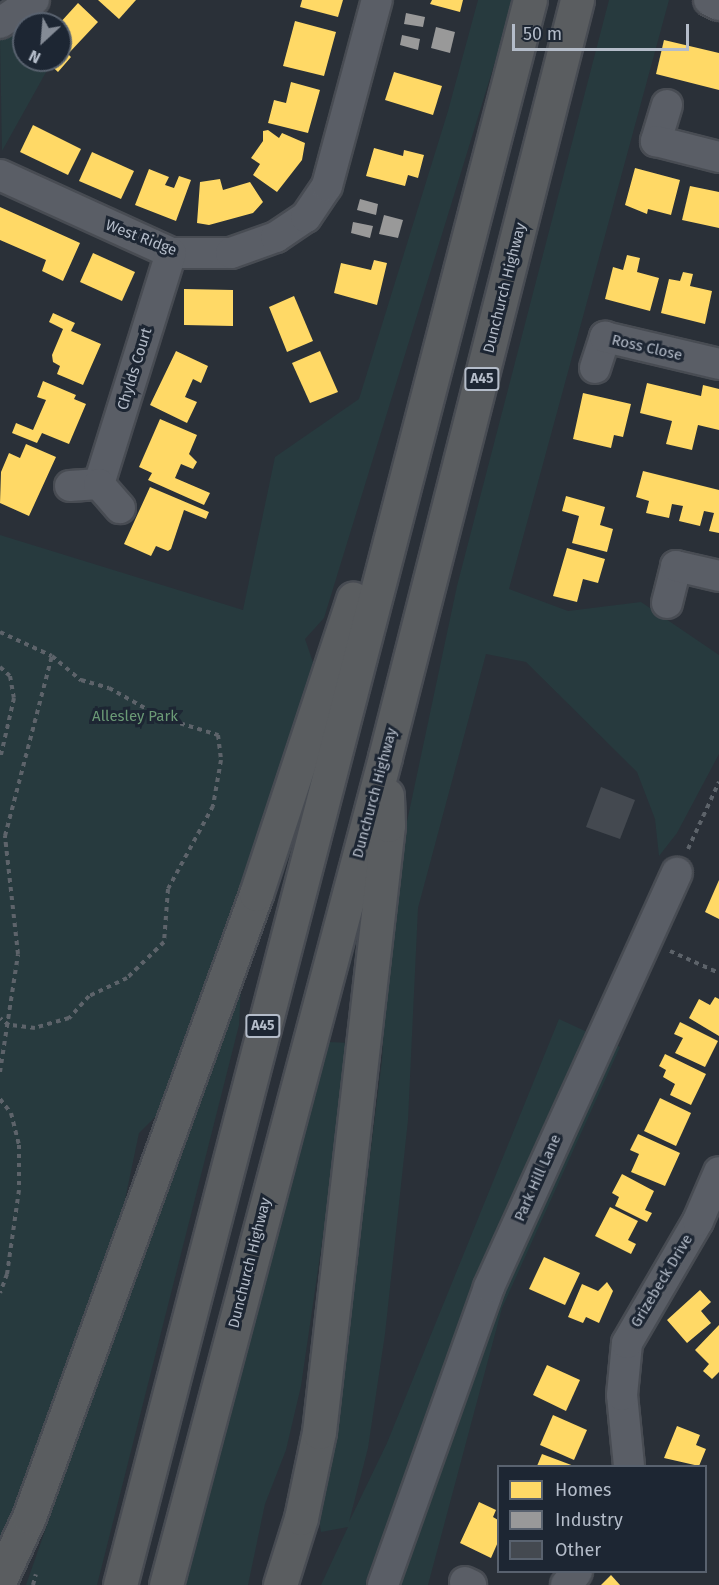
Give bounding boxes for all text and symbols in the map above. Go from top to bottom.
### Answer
north arrow [12,12,72,72]
scale bar [515,12,692,50]
text: 50 m [523,23,562,45]
text: N [26,46,44,68]
street label: West Ridge [103,216,179,260]
street label: Dunchurch Highway [480,221,530,355]
street label: Chylds Court [114,326,156,412]
street label: Ross Close [610,331,684,365]
road number: A45 [464,368,500,390]
park label: Allesley Park [92,708,178,726]
street label: Dunchurch Highway [349,726,401,860]
road number: A45 [245,1015,281,1037]
street label: Park Hill Lane [511,1132,565,1224]
street label: Dunchurch Highway [225,1196,275,1330]
street label: Grizebeck Drive [627,1231,697,1331]
legend [497,1465,707,1573]
text: Homes [555,1479,611,1501]
text: Industry [555,1509,623,1531]
text: Other [555,1539,601,1561]

